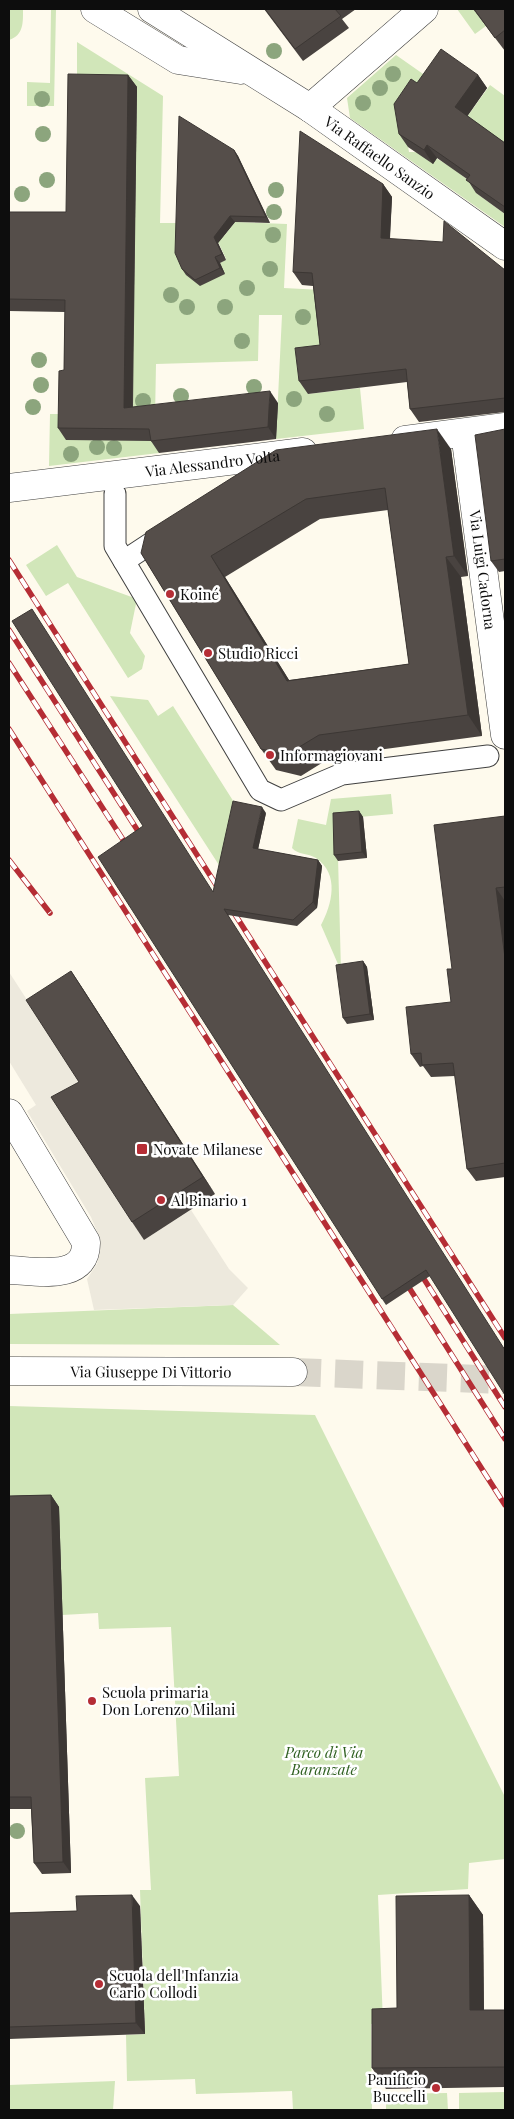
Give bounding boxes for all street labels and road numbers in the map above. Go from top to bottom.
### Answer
street label: Via Raffaello Sanzio [320,111,439,204]
street label: Via Alessandro Volta [143,445,281,481]
street label: Via Luigi Cadorna [465,508,501,631]
street label: Via Giuseppe Di Vittorio [70,1361,231,1382]

